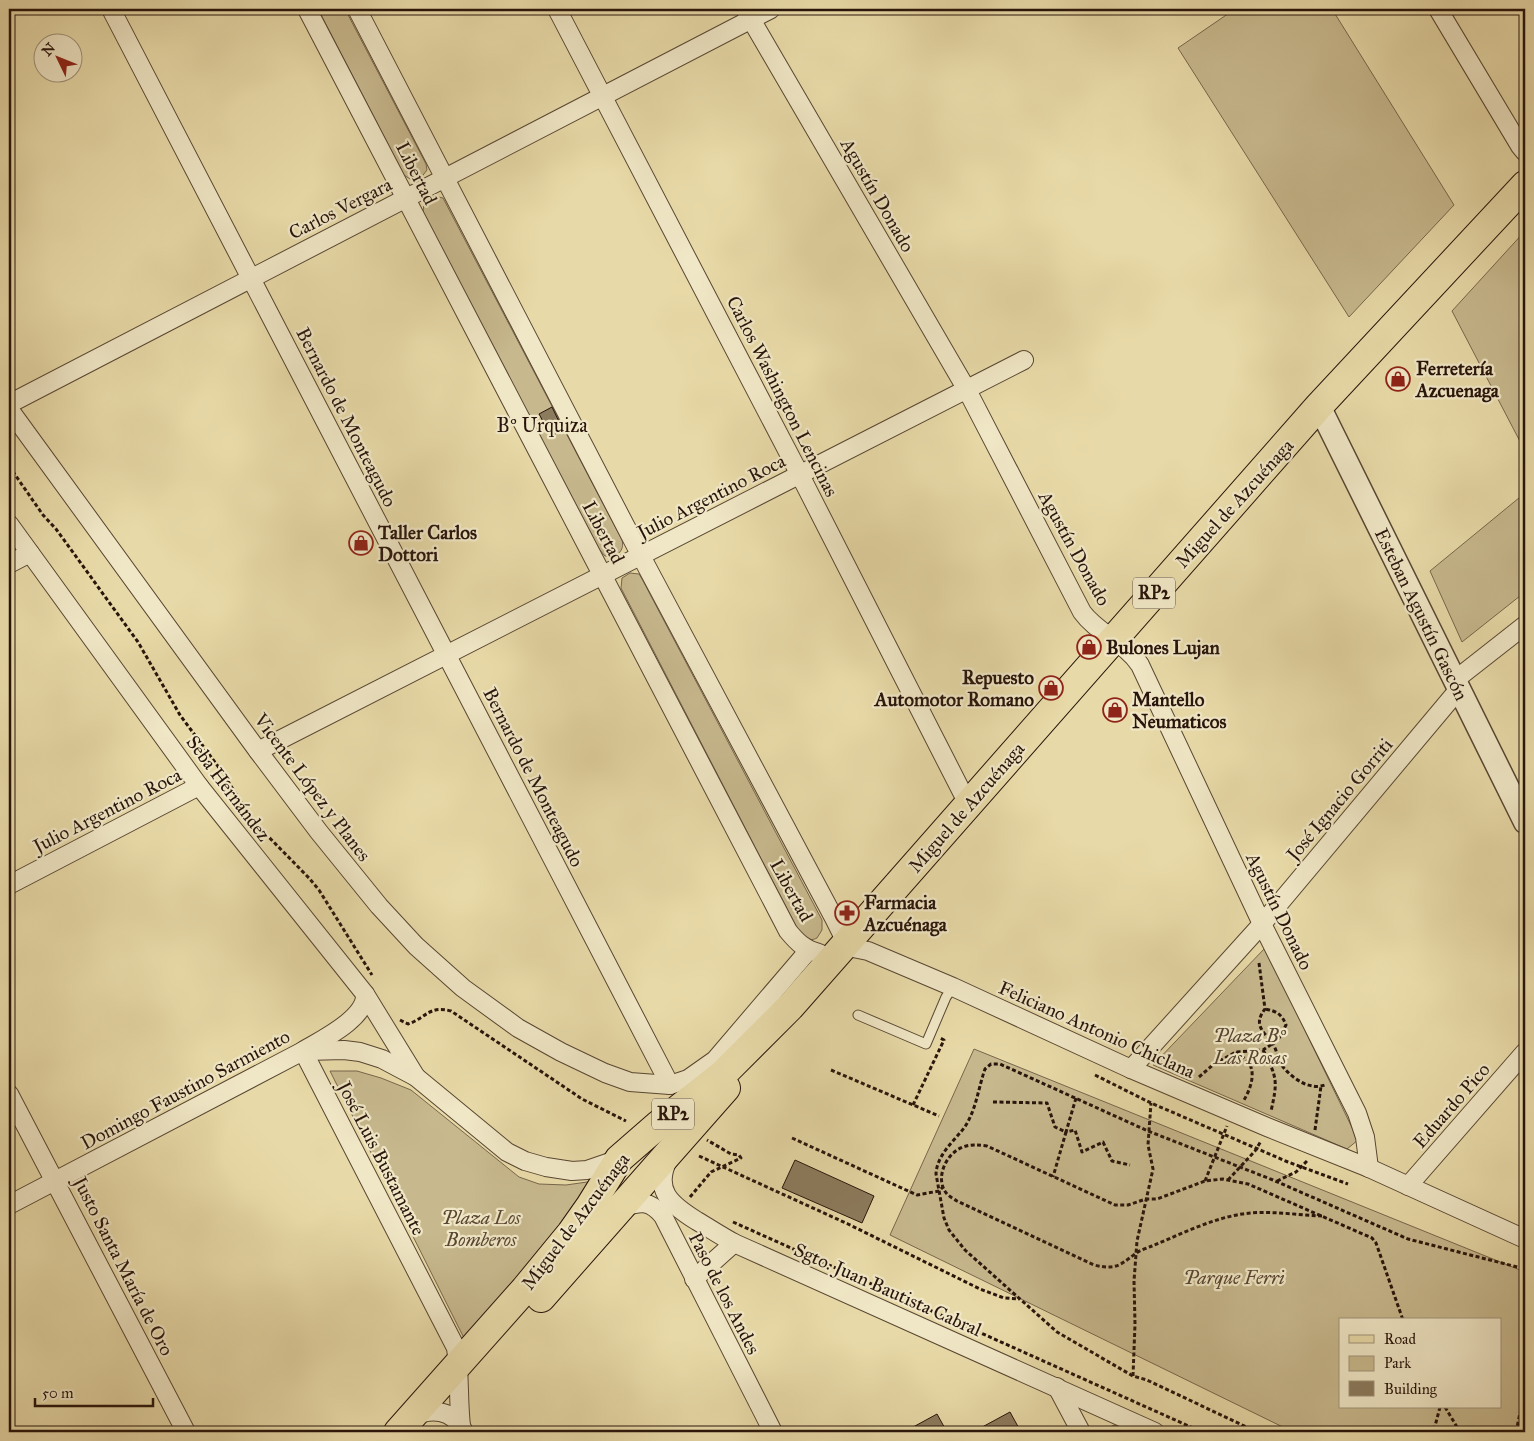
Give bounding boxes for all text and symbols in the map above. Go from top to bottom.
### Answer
north arrow [32,32,82,82]
text: N [39,39,59,60]
street label: Agustín Donado [834,133,920,257]
street label: Libertad [391,138,442,209]
street label: Carlos Vergara [285,172,397,245]
street label: Carlos Washington Lencinas [721,292,843,501]
street label: Bernardo de Monteagudo [290,324,402,511]
place label: Ferretería Azcuenaga [1414,357,1500,403]
shop icon: Ferretería Azcuenaga [1385,366,1411,392]
district label: Bº Urquiza [496,413,588,438]
street label: Miguel de Azcuénaga [1170,433,1300,573]
street label: Julio Argentino Roca [631,449,791,546]
street label: Agustín Donado [1032,486,1116,610]
street label: Libertad [578,497,630,568]
place label: Taller Carlos Dottori [377,521,477,566]
street label: Esteban Agustín Gascón [1369,524,1473,705]
shop icon: Taller Carlos Dottori [348,530,374,556]
road number: RP2 [1133,578,1175,608]
shop icon: Bulones Lujan [1076,634,1102,660]
place label: Bulones Lujan [1106,636,1220,660]
place label: Repuesto Automotor Romano [873,666,1034,711]
shop icon: Repuesto Automotor Romano [1038,675,1064,701]
street label: Bernardo de Monteagudo [477,684,589,871]
place label: Mantello Neumaticos [1132,688,1226,733]
shop icon: Mantello Neumaticos [1102,697,1128,723]
street label: Vicente López y Planes [249,708,376,866]
street label: Seba Hernández [181,731,276,846]
street label: José Ignacio Gorriti [1280,733,1398,867]
street label: Miguel de Azcuénaga [903,737,1031,878]
street label: Julio Argentino Roca [27,763,187,860]
street label: Agustín Donado [1240,848,1318,974]
street label: Libertad [765,855,818,926]
place label: Farmacia Azcuénaga [862,891,948,937]
pharmacy icon: Farmacia Azcuénaga [834,900,860,926]
street label: Feliciano Antonio Chiclana [995,976,1199,1084]
street label: Domingo Faustino Sarmiento [77,1024,294,1155]
park label: Plaza Bº Las Rosas [1213,1024,1287,1069]
street label: Eduardo Pico [1408,1058,1495,1153]
street label: José Luis Bustamante [331,1076,430,1240]
road number: RP2 [652,1098,694,1130]
street label: Miguel de Azcuénaga [516,1148,636,1295]
street label: Justo Santa María de Oro [67,1171,179,1360]
park label: Plaza Los Bomberos [441,1206,521,1251]
street label: Paso de los Andes [684,1228,765,1358]
street label: Sgto. Juan Bautista Cabral [790,1238,986,1342]
park label: Parque Ferri [1184,1266,1285,1289]
legend [1339,1318,1502,1408]
text: Road [1384,1330,1416,1348]
text: Park [1384,1354,1411,1372]
scale bar [35,1376,152,1408]
text: Building [1384,1380,1438,1398]
text: 50 m [42,1384,74,1402]

